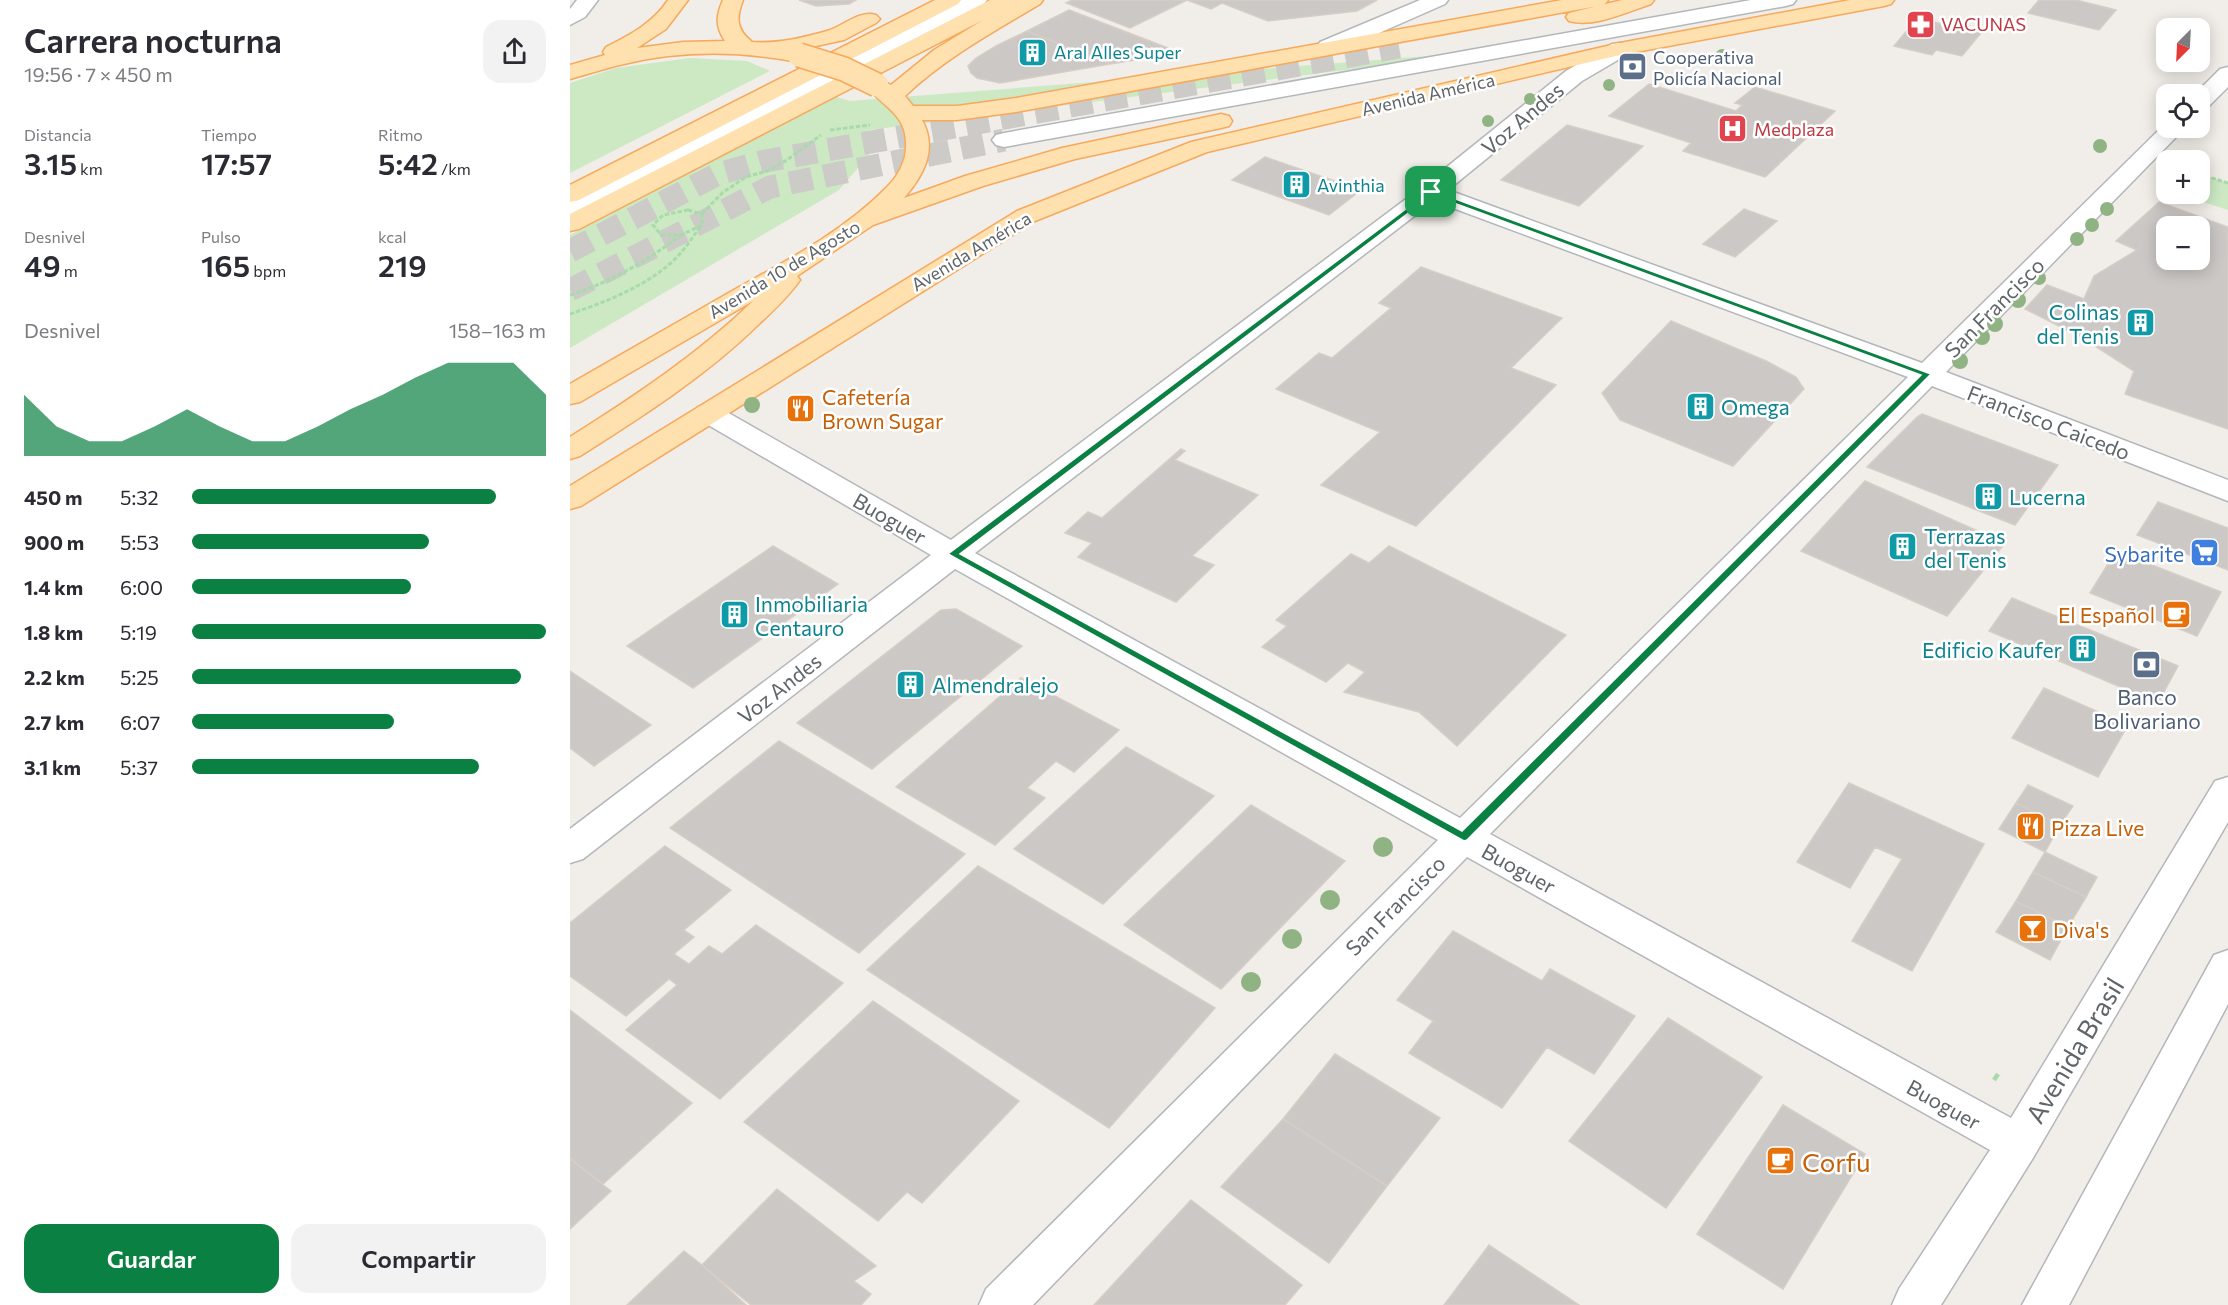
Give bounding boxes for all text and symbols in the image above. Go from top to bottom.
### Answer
pharmacy icon: VACUNAS [1904,8,1936,40]
place label: VACUNAS [1941,13,2026,35]
north arrow [2156,18,2210,72]
map controls [2156,18,2210,270]
text: Carrera nocturna [24,19,282,60]
button: share [483,20,546,83]
building icon: Aral Alles Super [1017,36,1049,68]
place label: Aral Alles Super [1054,41,1182,63]
place label: Cooperativa Policía Nacional [1653,46,1782,89]
bank icon: Cooperativa Policía Nacional [1616,51,1648,83]
text: 19:56 · 7 × 450 m [24,62,173,86]
street label: Avenida América [1359,68,1497,120]
street label: Voz Andes [1476,77,1568,159]
button: locate [2156,84,2210,138]
hospital icon: Medplaza [1717,113,1749,145]
place label: Medplaza [1754,118,1834,140]
text: Distancia [24,125,92,144]
text: Tiempo [201,125,257,144]
text: Ritmo [378,125,423,144]
text: 3.15 [24,144,77,181]
text: 17:57 [201,144,272,181]
text: 5:42 [378,144,438,181]
button: + [2156,150,2210,204]
text: km [77,159,103,178]
text: /km [438,159,471,178]
pin [1405,166,1456,217]
building icon: Avinthia [1280,169,1312,201]
place label: Avinthia [1317,174,1385,196]
icon: arrive [1414,175,1447,208]
street label: Avenida América [907,207,1035,295]
street label: Avenida 10 de Agosto [704,215,864,323]
button: − [2156,216,2210,270]
text: Desnivel [24,227,85,246]
text: Pulso [201,227,241,246]
text: kcal [378,227,407,246]
text: 49 [24,246,61,283]
text: 165 [201,246,250,283]
text: 219 [378,246,427,283]
street label: San Francisco [1939,252,2049,362]
text: m [61,261,78,280]
text: bpm [250,261,286,280]
place label: Colinas del Tenis [2037,299,2119,348]
building icon: Colinas del Tenis [2124,307,2156,339]
text: Desnivel [24,318,101,342]
text: 158–163 m [449,318,546,342]
street label: Francisco Caicedo [1964,379,2134,465]
place label: Cafetería Brown Sugar [822,384,943,433]
building icon: Omega [1684,390,1716,422]
restaurant icon: Cafetería Brown Sugar [785,392,817,424]
place label: Omega [1721,394,1790,419]
building icon: Lucerna [1972,480,2004,512]
place label: Lucerna [2009,484,2086,509]
text: 450 m [24,485,83,509]
text: 5:32 [120,485,159,509]
street label: Buoguer [849,487,931,549]
place label: Terrazas del Tenis [1924,523,2006,572]
text: 900 m [24,530,84,554]
text: 5:53 [120,530,159,554]
building icon: Terrazas del Tenis [1887,531,1919,563]
supermarket icon: Sybarite [2189,537,2221,569]
place label: Sybarite [2105,541,2184,566]
text: 1.4 km [24,575,83,599]
text: 6:00 [120,575,163,599]
place label: Inmobiliaria Centauro [755,591,868,640]
cafe icon: El Español [2160,598,2192,630]
building icon: Inmobiliaria Centauro [718,599,750,631]
place label: El Español [2058,602,2155,627]
text: 1.8 km [24,620,83,644]
text: 5:19 [120,620,157,644]
building icon: Edificio Kaufer [2067,633,2099,665]
place label: Edificio Kaufer [1922,637,2062,662]
street label: Voz Andes [732,648,826,728]
bank icon: Banco Bolivariano [2131,649,2163,681]
text: 2.2 km [24,665,85,689]
text: 5:25 [120,665,159,689]
building icon: Almendralejo [895,668,927,700]
place label: Almendralejo [932,672,1059,697]
place label: Banco Bolivariano [2093,684,2201,733]
text: 2.7 km [24,710,84,734]
text: 6:07 [120,710,160,734]
text: 3.1 km [24,755,81,779]
text: 5:37 [120,755,158,779]
restaurant icon: Pizza Live [2014,811,2046,843]
place label: Pizza Live [2051,815,2144,840]
street label: Buoguer [1478,838,1560,898]
street label: San Francisco [1340,850,1450,960]
bar icon: Diva's [2016,913,2048,945]
place label: Diva's [2053,917,2109,942]
street label: Avenida Brasil [2018,972,2130,1128]
street label: Buoguer [1903,1074,1985,1134]
cafe icon: Corfu [1765,1145,1797,1177]
place label: Corfu [1802,1146,1871,1177]
button: Guardar [24,1224,279,1293]
button: Compartir [291,1224,546,1293]

